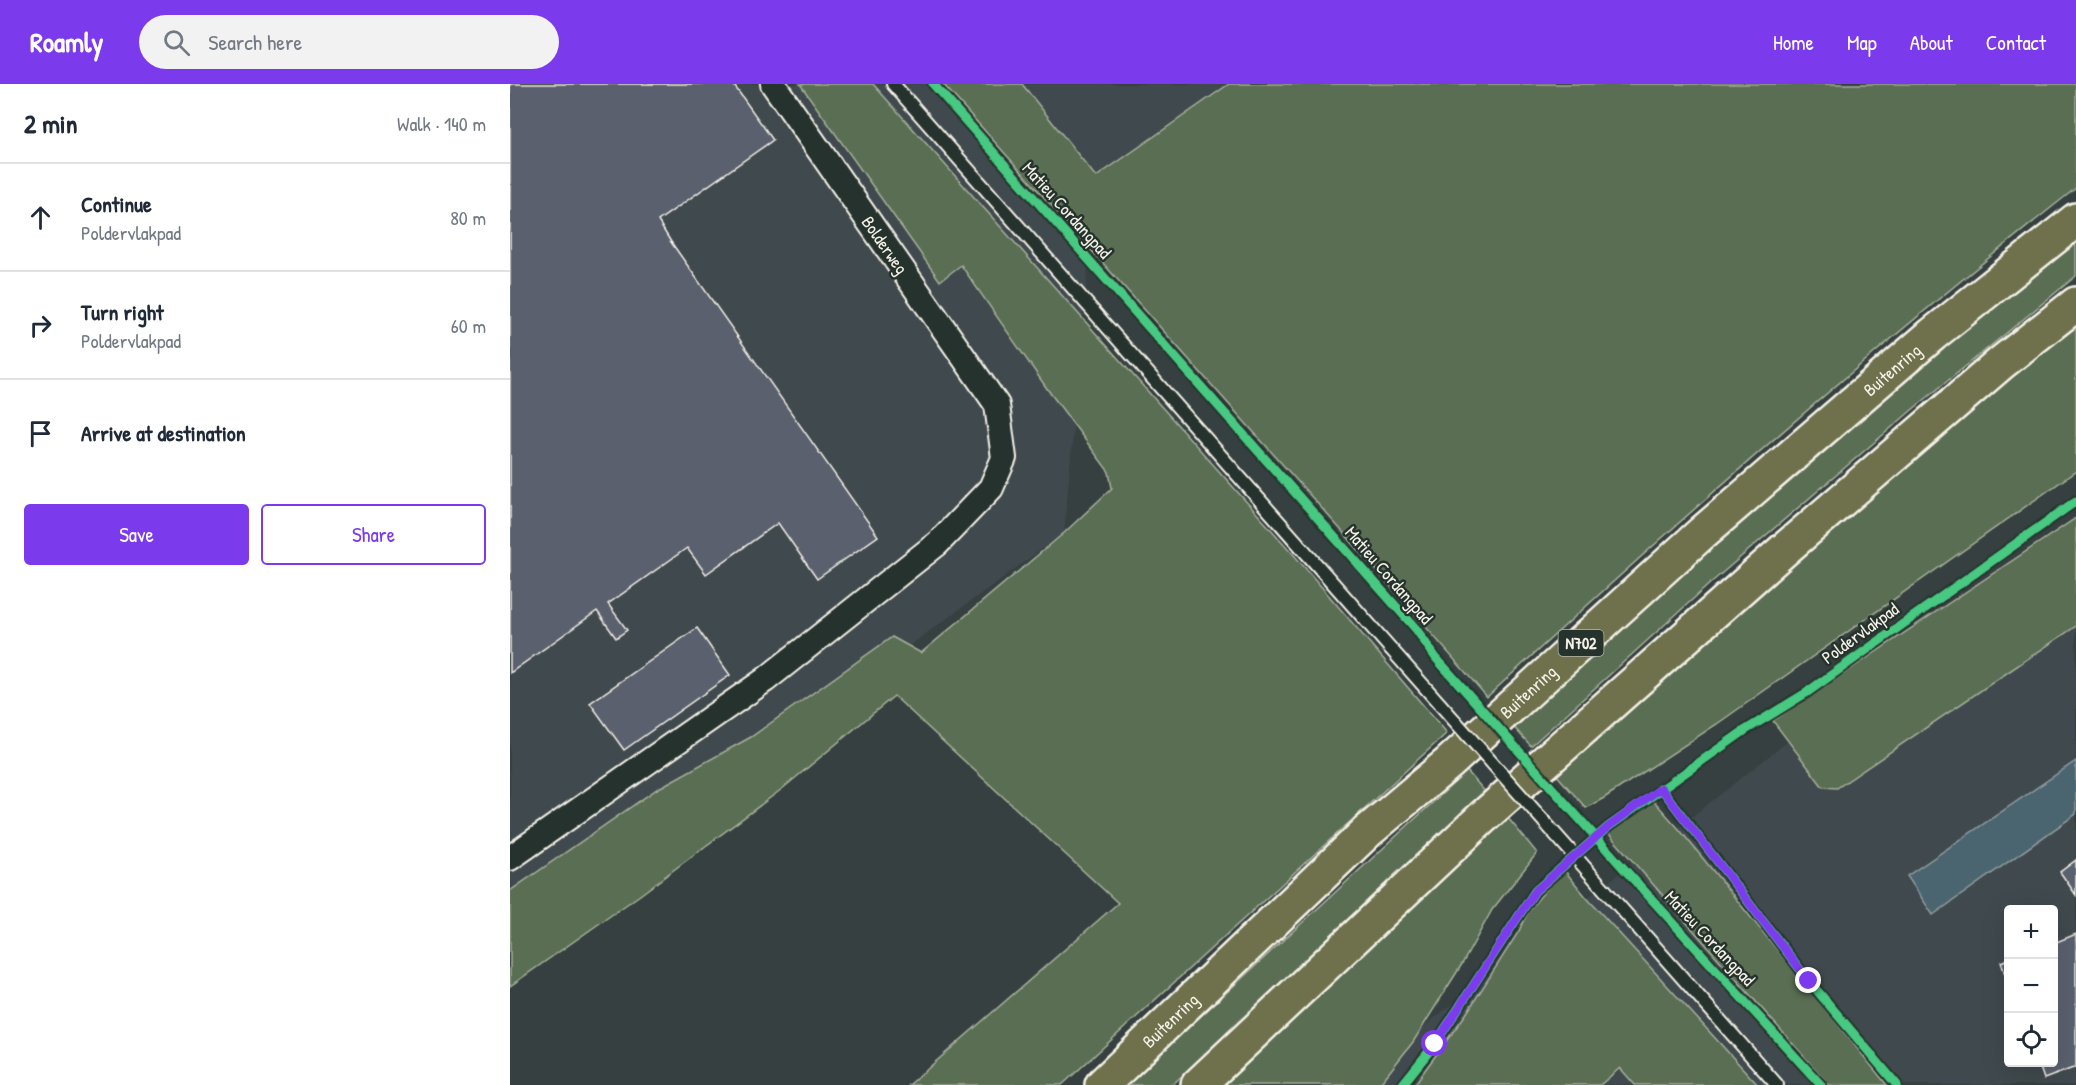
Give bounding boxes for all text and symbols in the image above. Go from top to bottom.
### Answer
search box [139,15,559,69]
text: Roamly [30,23,103,61]
icon: search [160,26,193,59]
text: Search here [208,27,302,57]
text: Home [1773,28,1814,57]
text: Map [1847,28,1877,57]
text: About [1910,28,1953,57]
text: Contact [1986,28,2046,57]
text: 2 min [24,106,77,141]
text: Walk · 140 m [397,110,486,137]
street label: Matieu Cordangpad [1017,156,1117,264]
text: Continue [81,189,152,219]
icon: ahead [24,201,57,234]
text: 80 m [450,204,486,231]
street label: Bolderweg [856,211,914,279]
text: Poldervlakpad [81,219,181,246]
text: Turn right [81,297,164,327]
icon: right [24,309,57,342]
text: 60 m [451,312,486,339]
text: Poldervlakpad [81,327,181,354]
street label: Buitenring [1857,337,1926,401]
icon: arrive [24,417,57,450]
text: Arrive at destination [81,418,246,448]
button: Save [24,504,249,565]
button: Share [261,504,486,565]
street label: Matieu Cordangpad [1339,521,1439,629]
street label: Poldervlakpad [1816,596,1904,670]
road number: N702 [1558,630,1604,656]
street label: Buitenring [1494,659,1562,724]
street label: Matieu Cordangpad [1659,885,1761,991]
map controls [2004,905,2058,1067]
button: + [2004,905,2058,959]
button: − [2004,959,2058,1013]
route end [1795,967,1821,993]
street label: Buitenring [1136,987,1204,1053]
button: locate [2004,1013,2058,1067]
route start [1421,1030,1447,1056]

